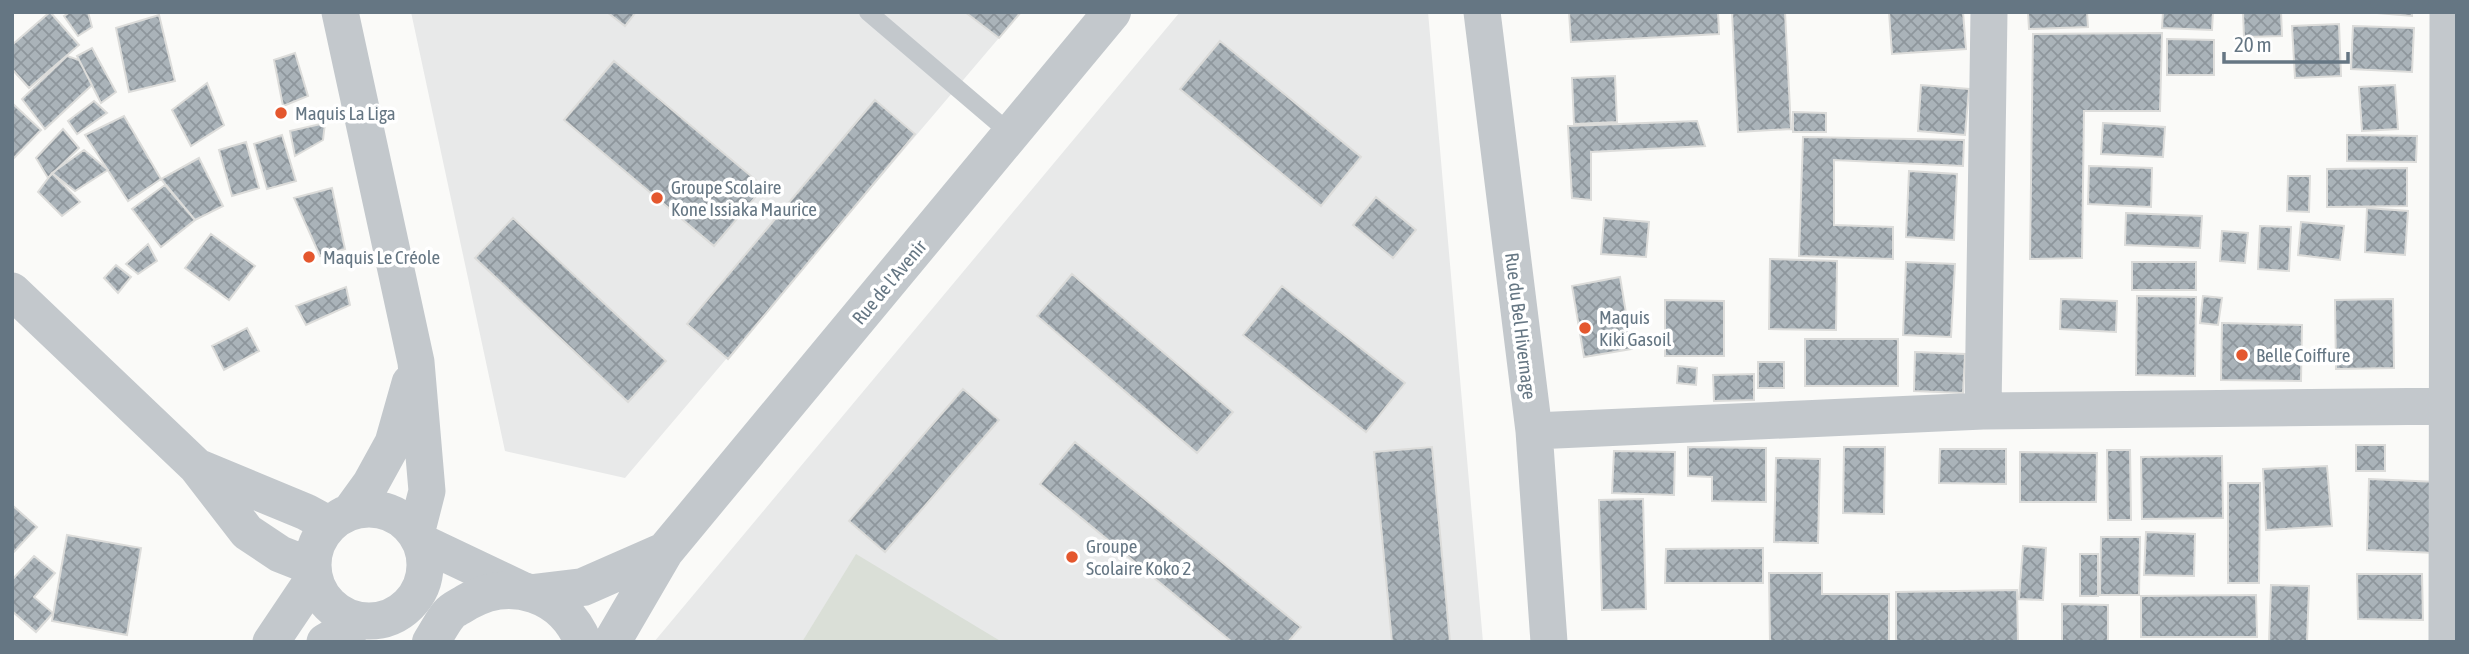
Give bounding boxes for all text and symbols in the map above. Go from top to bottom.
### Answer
scale bar [2224,21,2348,65]
text: 20 m [2234,32,2272,56]
place label: Maquis La Liga [295,102,396,124]
marker: Maquis La Liga [273,105,289,121]
place label: Groupe Scolaire Kone Issiaka Maurice [671,176,817,220]
marker: Groupe Scolaire Kone Issiaka Maurice [649,190,665,206]
street label: Rue de l'Avenir [847,235,931,329]
place label: Maquis Le Créole [323,246,440,268]
marker: Maquis Le Créole [301,249,317,265]
street label: Rue du Bel Hivernage [1501,251,1541,401]
place label: Maquis Kiki Gasoil [1599,306,1671,350]
marker: Maquis Kiki Gasoil [1577,320,1593,336]
place label: Belle Coiffure [2256,344,2350,366]
marker: Belle Coiffure [2234,347,2250,363]
place label: Groupe Scolaire Koko 2 [1086,535,1191,579]
marker: Groupe Scolaire Koko 2 [1064,549,1080,565]

